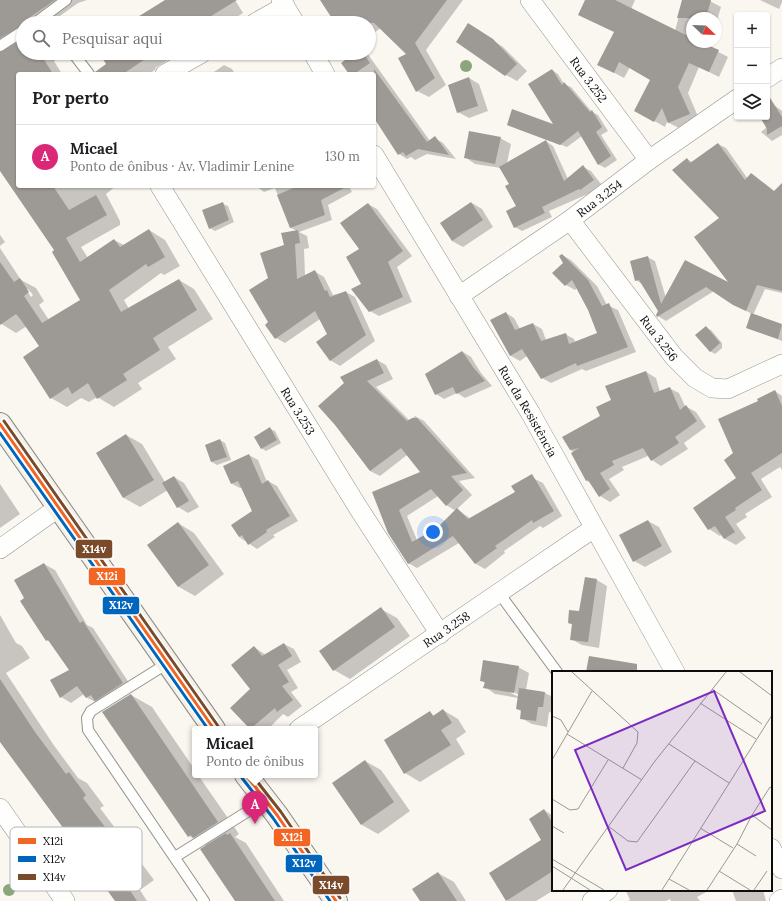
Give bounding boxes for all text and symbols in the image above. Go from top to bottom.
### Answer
north arrow [686,12,722,48]
map controls [734,12,770,120]
button: + [734,12,770,48]
search box [16,16,376,60]
icon: search [30,27,52,49]
text: Pesquisar aqui [62,29,162,48]
button: − [734,48,770,84]
street label: Rua 3.252 [567,54,611,105]
button: layers [734,84,770,120]
text: Por perto [32,87,109,109]
text: Micael [70,139,118,158]
text: A [41,148,49,165]
text: 130 m [325,148,360,165]
text: Ponto de ônibus · Av. Vladimir Lenine [70,158,294,175]
street label: Rua 3.254 [573,176,625,220]
street label: Rua 3.256 [637,312,682,364]
street label: Rua da Resistência [496,363,561,459]
street label: Rua 3.253 [278,384,319,438]
your location [423,522,443,542]
line badge: X14v [75,539,113,559]
text: X14v [82,542,106,556]
line badge: X12i [88,567,126,586]
text: X12i [96,569,118,583]
line badge: X12v [102,596,140,615]
text: X12v [109,598,133,612]
street label: Rua 3.258 [420,607,473,650]
inset map [552,671,772,891]
popup [192,726,318,778]
text: Micael [206,734,254,753]
text: Ponto de ônibus [206,753,304,770]
pin: A [242,791,268,824]
legend [10,827,142,891]
line badge: X12i [273,828,311,847]
text: X12i [281,830,303,844]
text: X12i [43,834,63,848]
text: X12v [43,852,66,866]
line badge: X12v [285,854,323,873]
text: X12v [292,856,316,870]
text: X14v [43,870,66,884]
line badge: X14v [312,875,350,895]
text: X14v [319,878,343,892]

